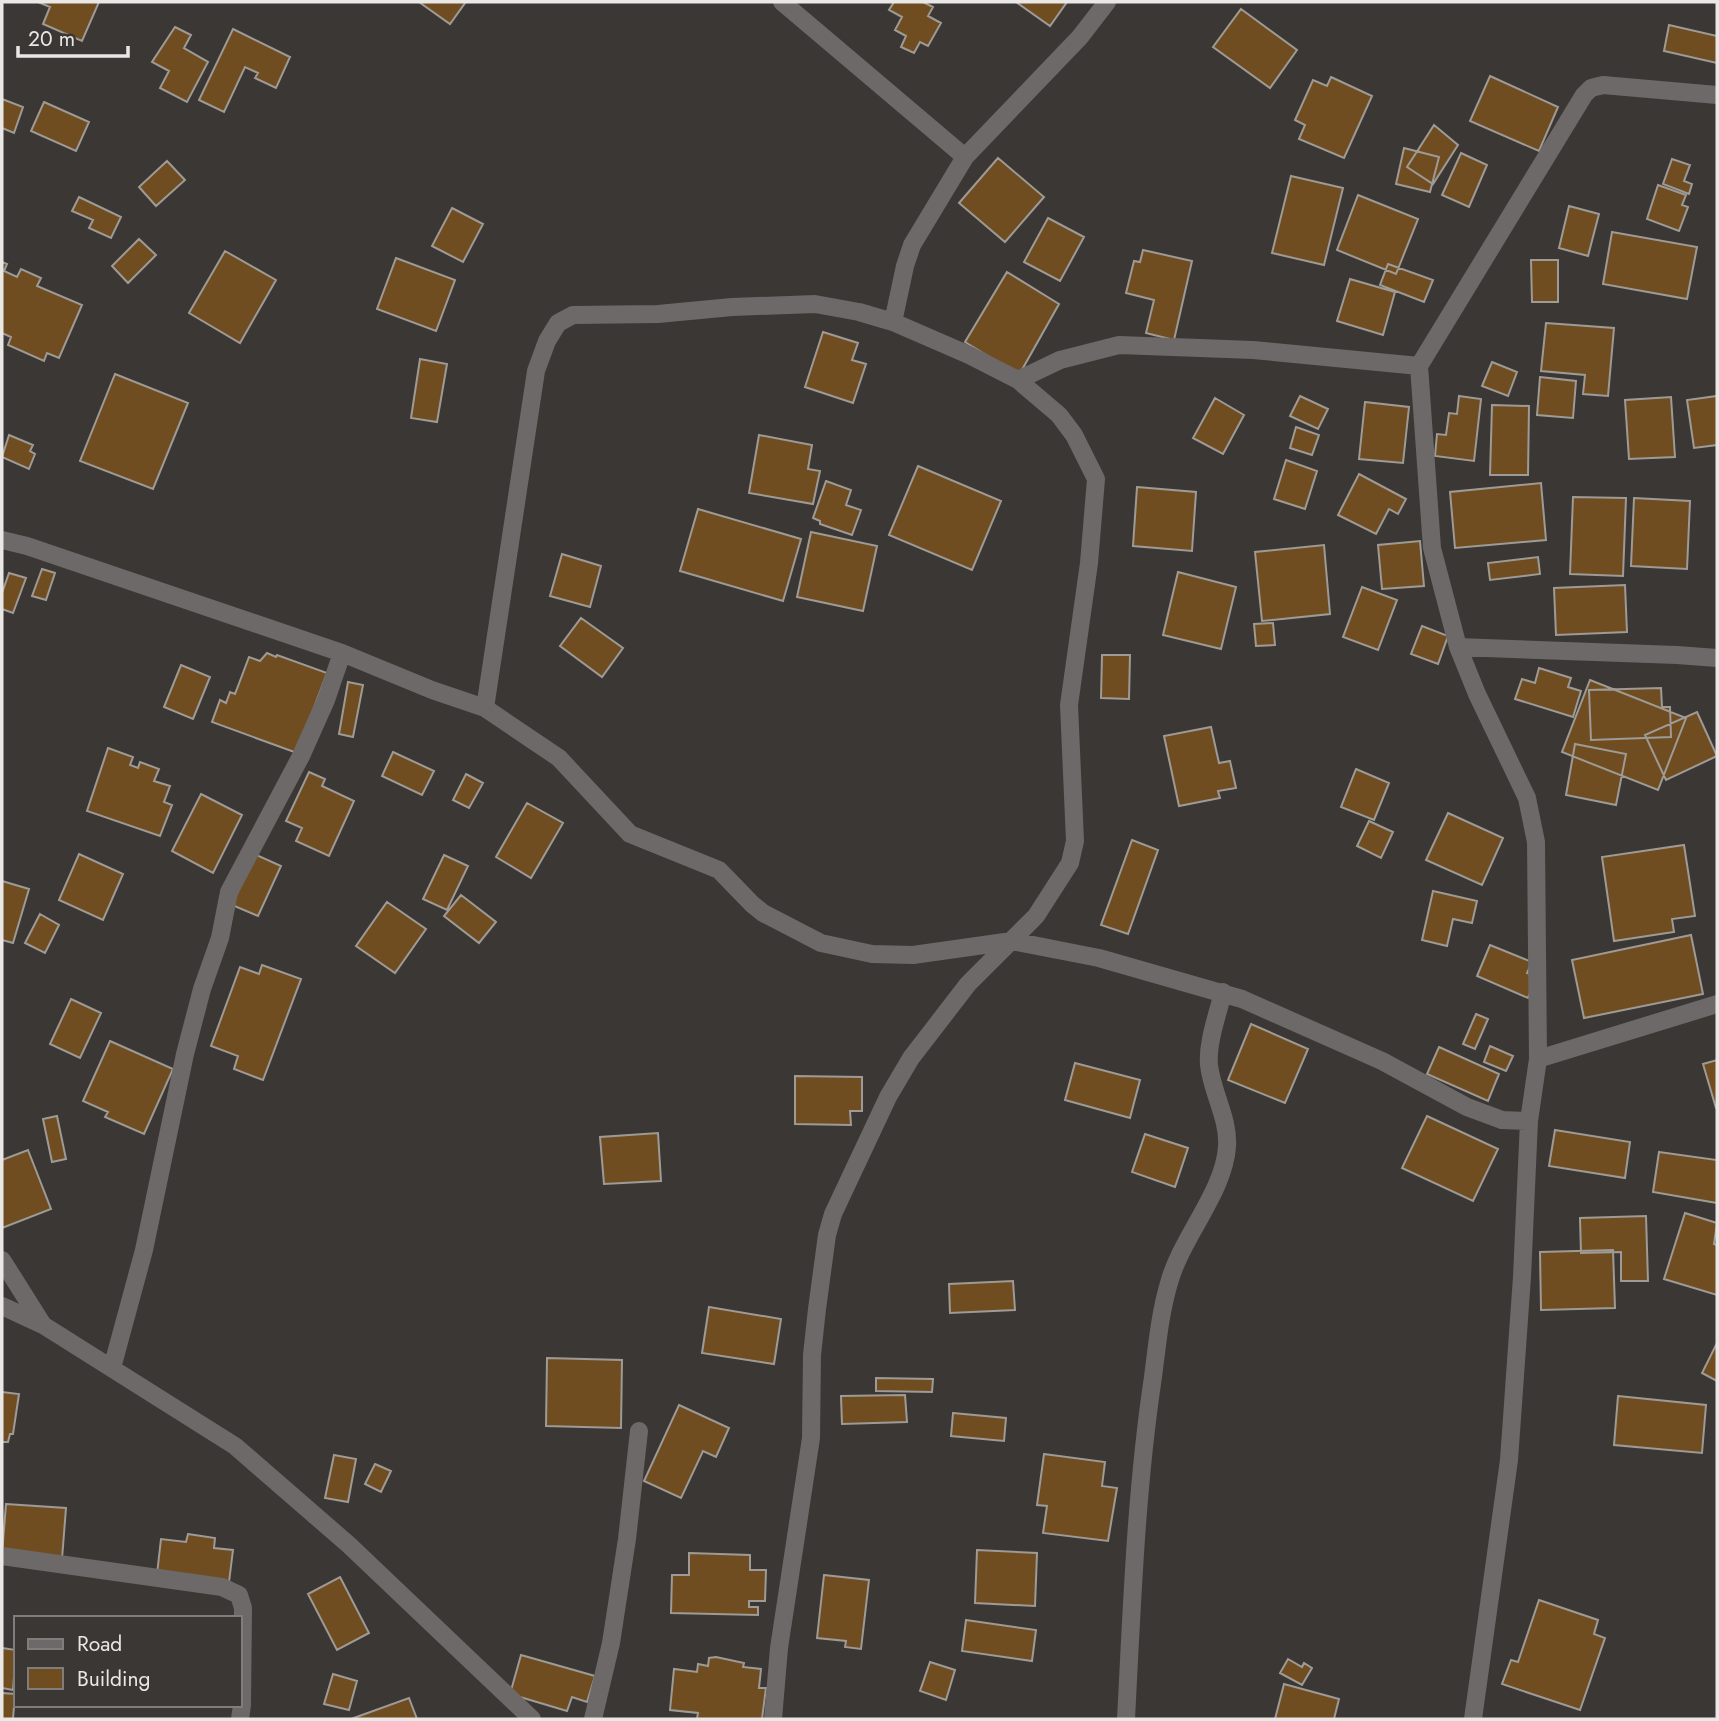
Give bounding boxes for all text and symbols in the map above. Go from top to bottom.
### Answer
scale bar [18,14,128,58]
text: 20 m [28,24,75,54]
legend [14,1616,242,1707]
text: Road [77,1629,122,1659]
text: Building [77,1664,150,1694]

